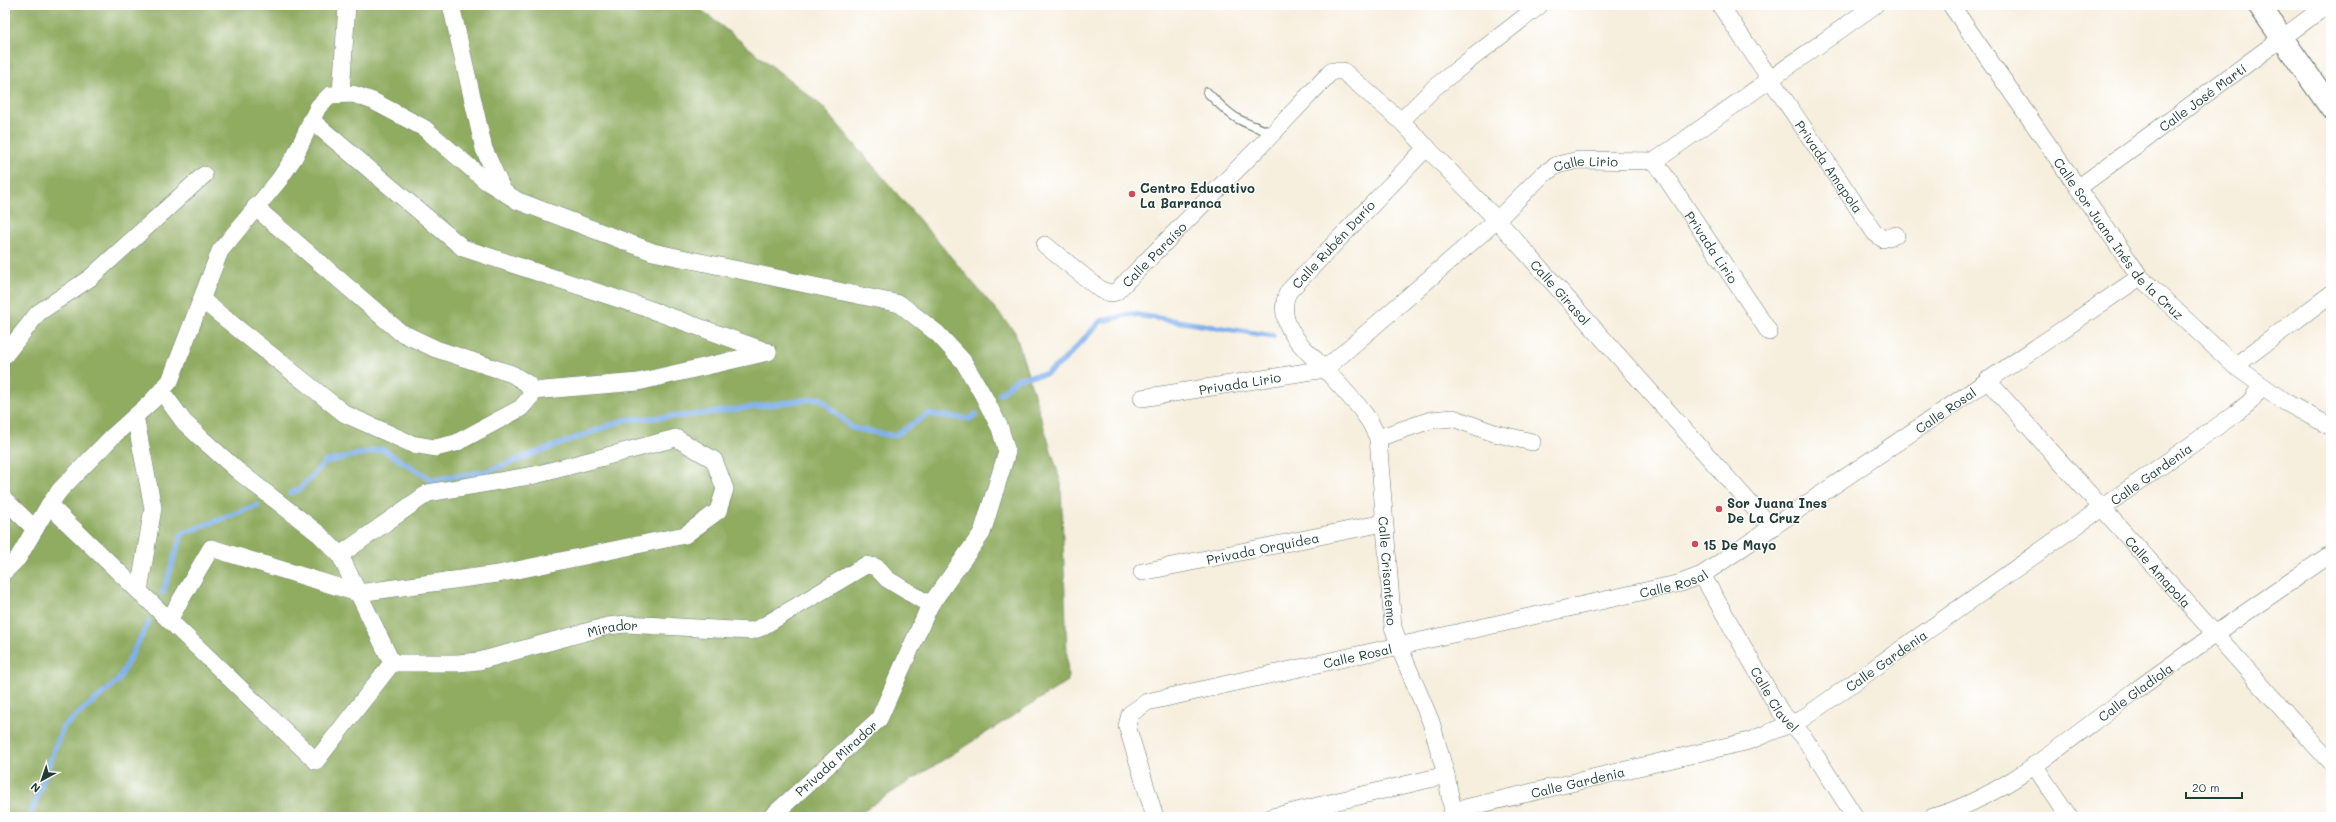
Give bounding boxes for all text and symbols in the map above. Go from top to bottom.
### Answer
street label: Calle José Martí [2155,59,2249,135]
street label: Privada Amapola [1792,117,1867,216]
street label: Calle Lirio [1552,151,1618,174]
street label: Calle Sor Juana Inés de la Cruz [2051,154,2188,323]
place label: Centro Educativo La Barranca [1140,179,1255,211]
marker: Centro Educativo La Barranca [1127,189,1137,199]
street label: Calle Rubén Darío [1288,196,1378,292]
street label: Privada Lirio [1682,207,1742,286]
street label: Calle Paraíso [1118,217,1190,290]
street label: Calle Girasol [1527,256,1595,328]
street label: Privada Lirio [1197,368,1282,397]
street label: Calle Rosal [1911,383,1979,436]
street label: Calle Gardenia [2107,439,2195,508]
place label: Sor Juana Ines De La Cruz [1727,494,1827,526]
marker: Sor Juana Ines De La Cruz [1714,504,1724,514]
street label: Calle Crisantemo [1376,516,1401,626]
street label: Privada Orquídea [1205,528,1321,567]
street label: Calle Amapola [2122,532,2195,611]
place label: 15 De Mayo [1703,536,1776,554]
marker: 15 De Mayo [1690,539,1700,549]
street label: Calle Rosal [1638,565,1711,601]
street label: Mirador [585,615,638,640]
street label: Calle Gardenia [1842,625,1930,695]
street label: Calle Rosal [1321,639,1393,671]
street label: Calle Gladiola [2094,659,2176,724]
street label: Calle Clavel [1748,663,1803,735]
street label: Privada Mirador [791,716,881,800]
north arrow [22,760,62,800]
street label: Calle Gardenia [1529,762,1626,801]
scale bar [2186,774,2242,800]
text: 20 m [2192,779,2220,795]
text: N [27,780,43,796]

